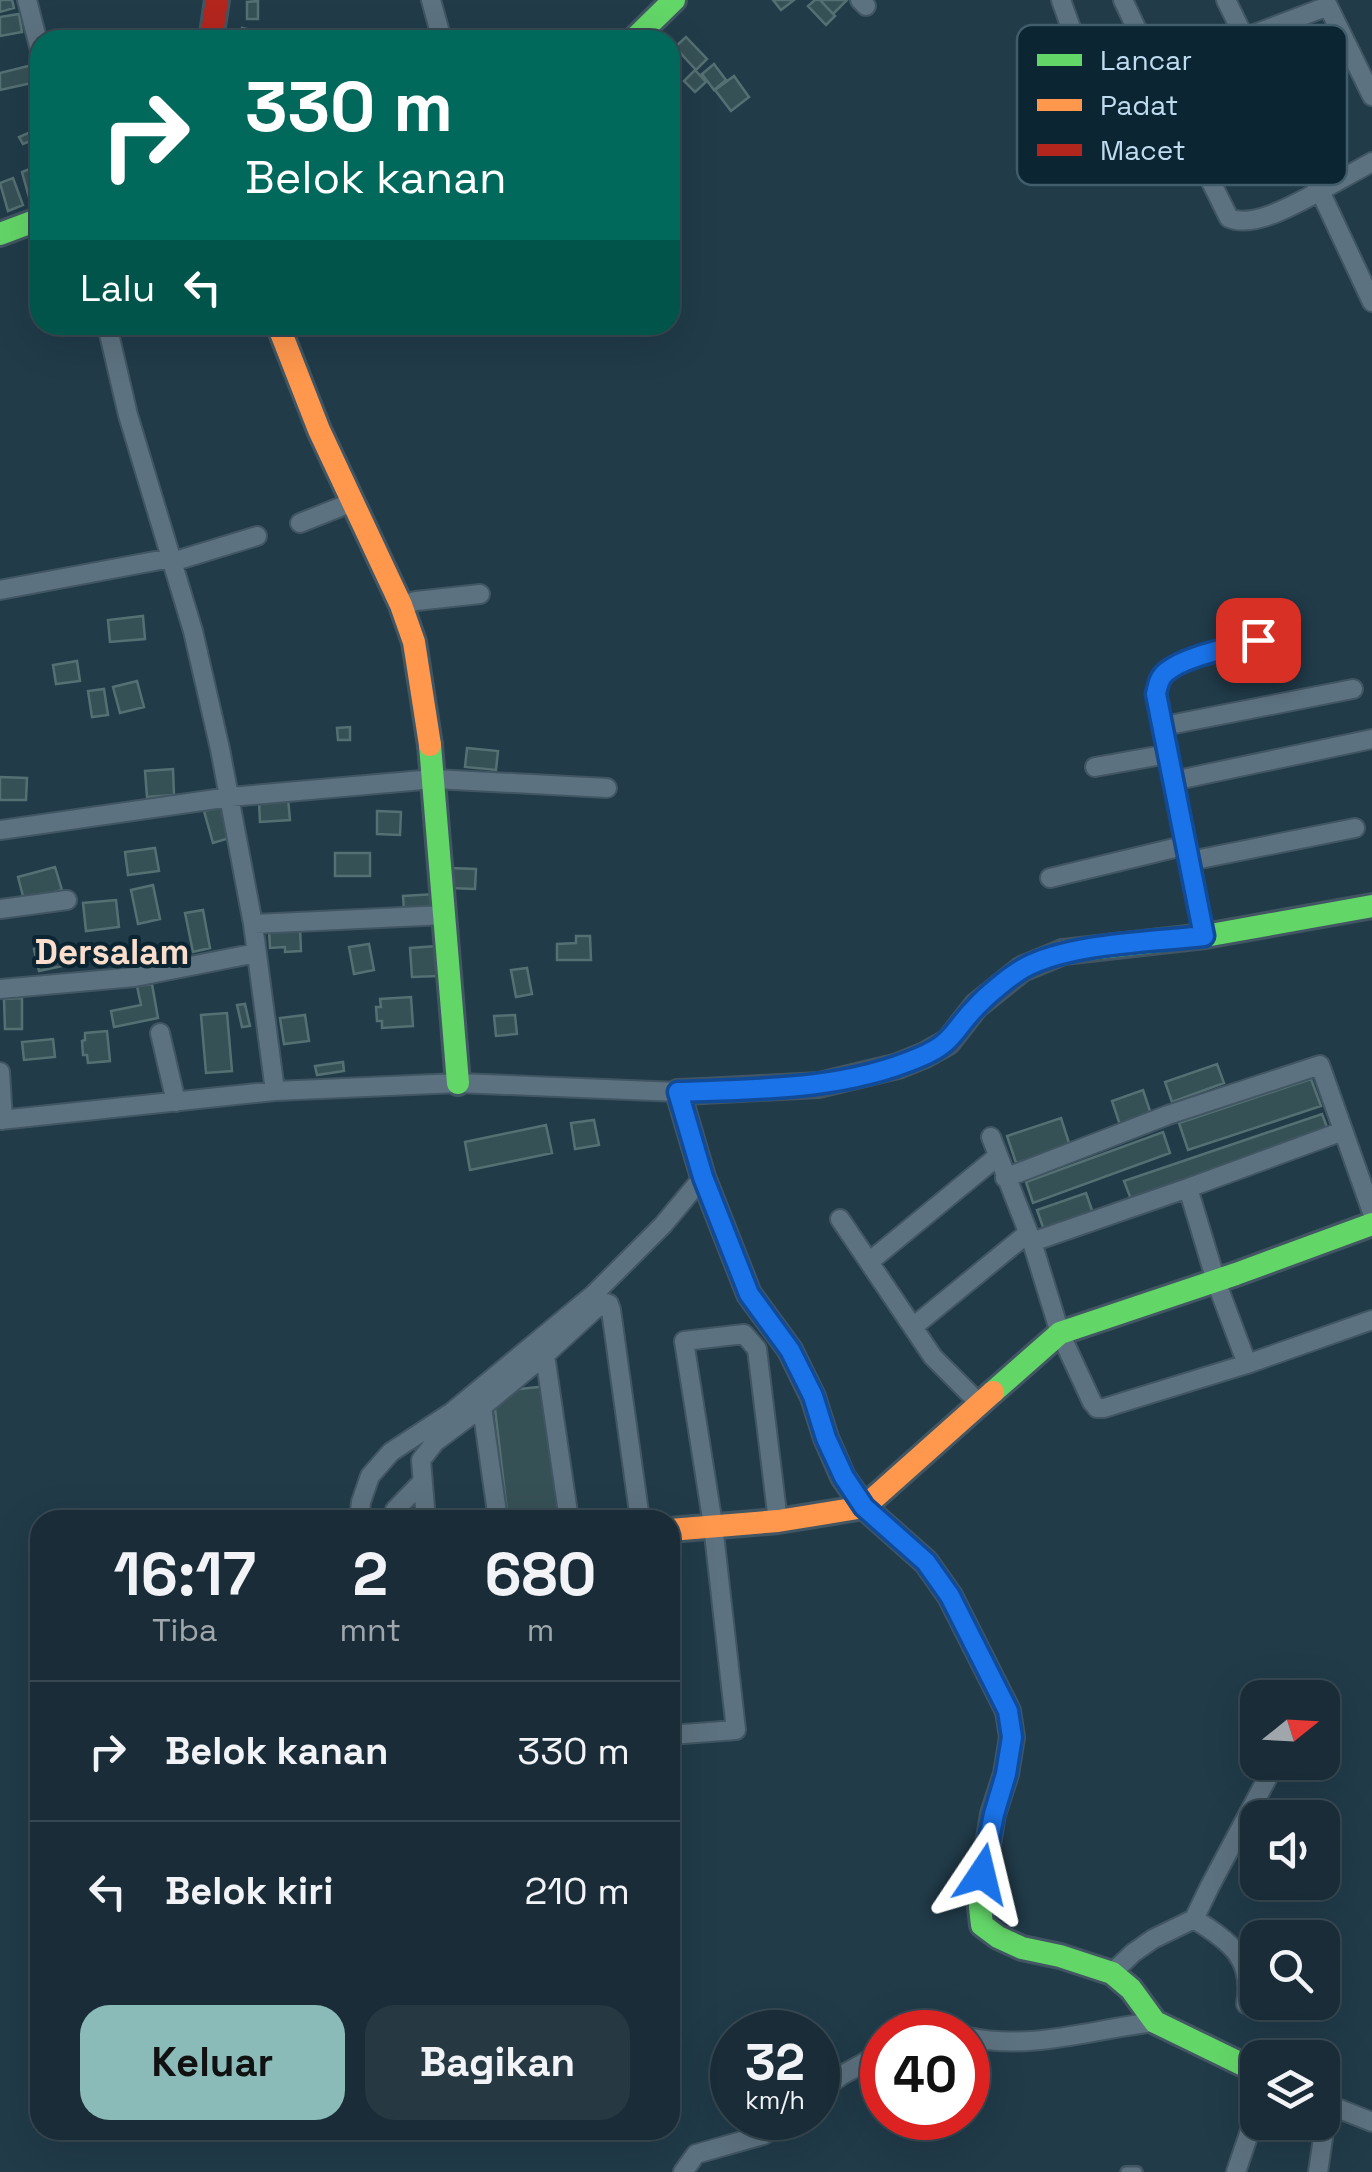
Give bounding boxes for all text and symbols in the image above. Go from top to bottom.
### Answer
legend [1017,25,1347,185]
text: Lancar [1100,42,1192,78]
text: 330 m [245,62,453,151]
icon: right [80,70,210,200]
text: Padat [1100,87,1178,123]
text: Macet [1100,132,1186,168]
text: Belok kanan [245,149,507,206]
icon: left [175,260,230,315]
text: Lalu [80,264,155,312]
pin [1216,598,1301,683]
icon: arrive [1231,613,1286,668]
district label: Dersalam [35,930,189,974]
text: 16:17 [114,1536,256,1613]
text: 2 [352,1536,388,1613]
text: 680 [484,1536,596,1613]
text: Tiba [152,1610,217,1650]
text: mnt [340,1610,401,1650]
text: m [527,1610,554,1650]
north arrow [1240,1680,1340,1780]
map controls [1240,1680,1340,2140]
icon: right [80,1724,135,1779]
text: Belok kanan [165,1727,388,1775]
text: 330 m [517,1727,630,1775]
button: sound [1240,1800,1340,1900]
position arrow [930,1822,1034,1926]
icon: left [80,1864,135,1919]
text: Belok kiri [165,1867,333,1915]
text: 210 m [524,1867,630,1915]
button: search [1240,1920,1340,2020]
button: Keluar [80,2005,345,2120]
button: Bagikan [365,2005,630,2120]
speed limit sign: 40 [860,2010,990,2140]
text: 32 [745,2031,805,2095]
button: layers [1240,2040,1340,2140]
text: km/h [745,2084,805,2116]

